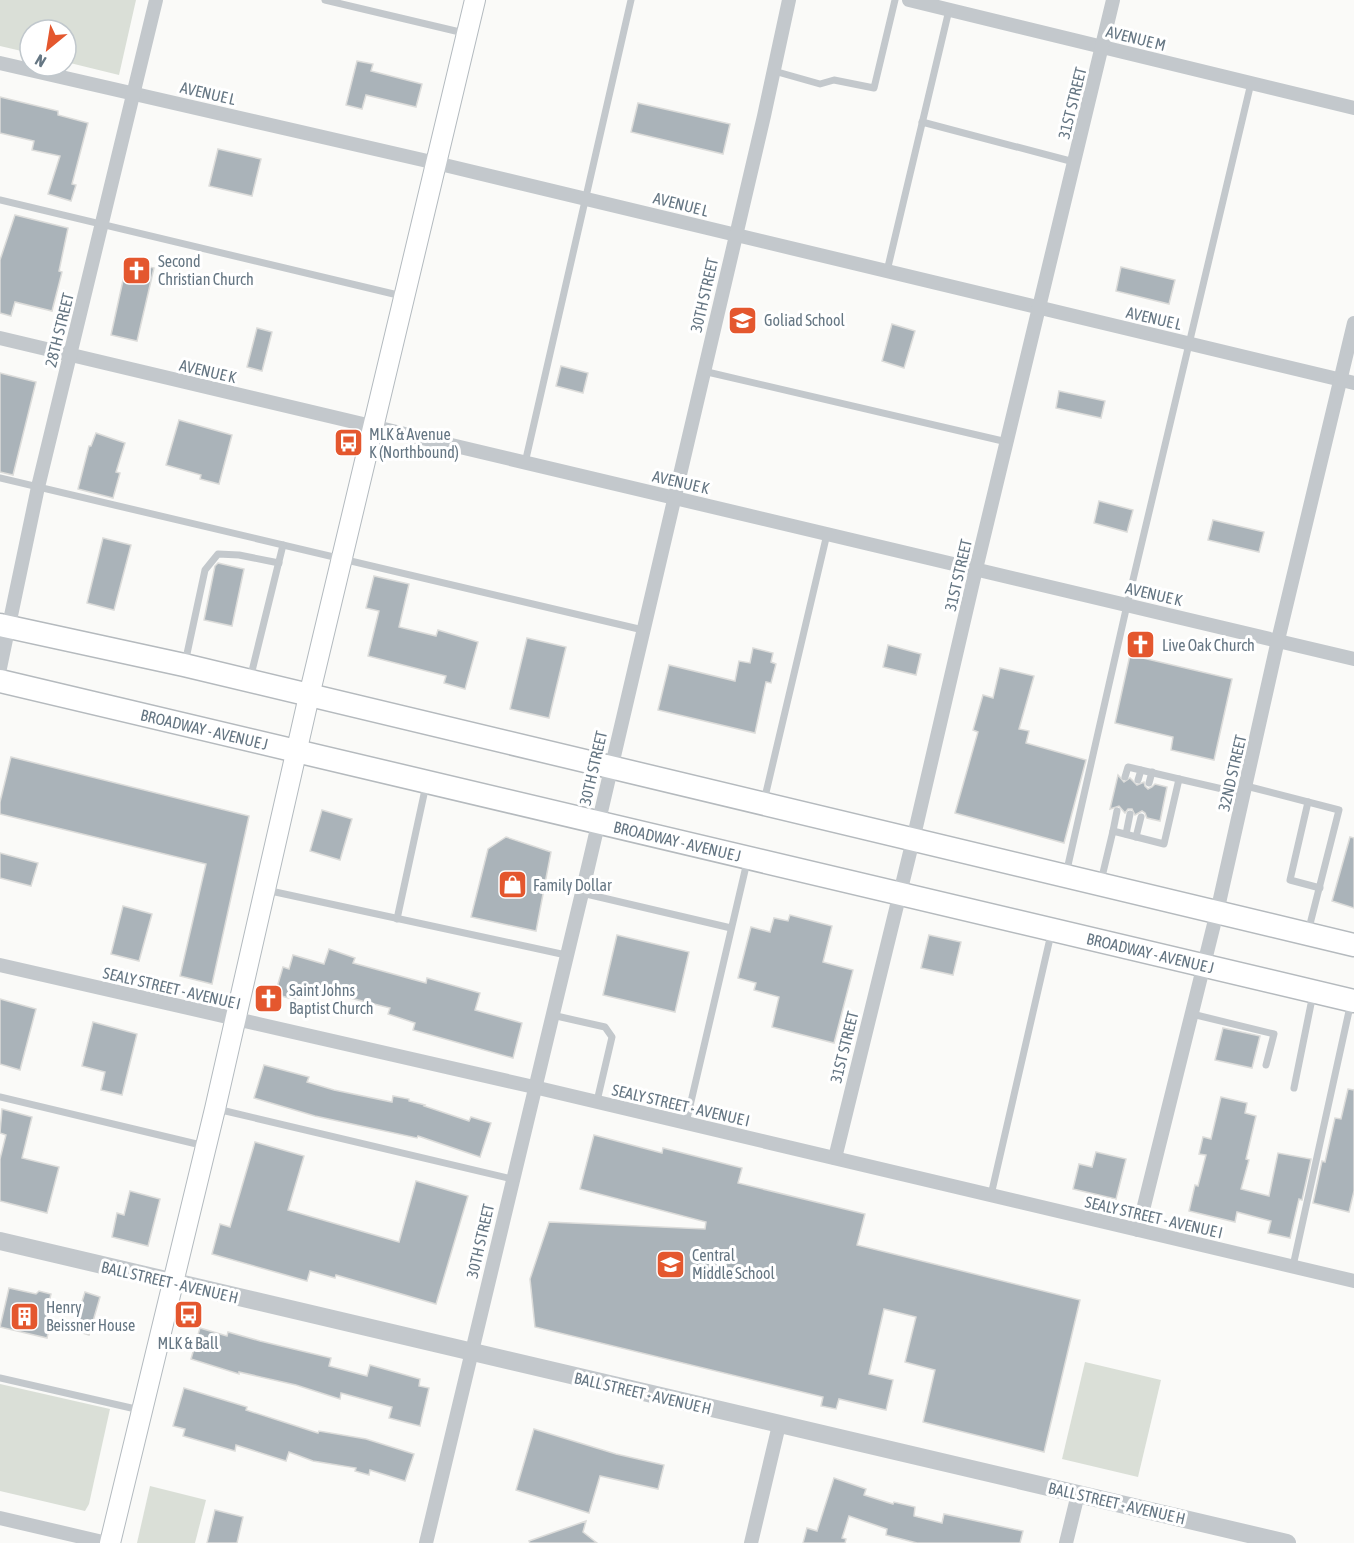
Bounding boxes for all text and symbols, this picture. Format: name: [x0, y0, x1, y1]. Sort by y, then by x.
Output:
north arrow: [18, 18, 78, 78]
street label: AVENUE M: [1104, 22, 1168, 54]
text: N: [32, 51, 49, 71]
street label: 31ST STREET: [1054, 65, 1090, 141]
street label: AVENUE L: [179, 78, 238, 108]
street label: AVENUE L: [652, 188, 711, 220]
place label: Second Christian Church: [158, 252, 254, 288]
church icon: Second Christian Church: [121, 254, 153, 286]
street label: 30TH STREET: [687, 256, 721, 334]
street label: 28TH STREET: [41, 291, 77, 369]
street label: AVENUE L: [1125, 303, 1184, 333]
school or university icon: Goliad School: [727, 304, 759, 336]
place label: Goliad School: [764, 311, 846, 329]
street label: AVENUE K: [178, 356, 238, 386]
place label: MLK & Avenue K (Northbound): [369, 425, 459, 462]
bus stop icon: MLK & Avenue K (Northbound): [332, 427, 364, 459]
street label: AVENUE K: [651, 467, 711, 497]
street label: 31ST STREET: [941, 537, 975, 613]
street label: AVENUE K: [1124, 579, 1184, 609]
church icon: Live Oak Church: [1125, 629, 1157, 661]
place label: Live Oak Church: [1162, 636, 1255, 654]
street label: BROADWAY - AVENUE J: [139, 706, 270, 753]
street label: 30TH STREET: [576, 729, 610, 807]
street label: 32ND STREET: [1214, 733, 1250, 813]
street label: BROADWAY - AVENUE J: [612, 817, 743, 865]
shop icon: Family Dollar: [496, 869, 528, 901]
place label: Family Dollar: [533, 876, 612, 895]
street label: BROADWAY - AVENUE J: [1085, 929, 1216, 977]
street label: SEALY STREET - AVENUE I: [101, 963, 243, 1013]
place label: Saint Johns Baptist Church: [289, 981, 373, 1018]
church icon: Saint Johns Baptist Church: [252, 983, 284, 1015]
street label: 31ST STREET: [826, 1009, 862, 1085]
street label: SEALY STREET - AVENUE I: [610, 1080, 752, 1130]
street label: SEALY STREET - AVENUE I: [1083, 1192, 1225, 1242]
street label: 30TH STREET: [463, 1202, 497, 1280]
place label: Central Middle School: [692, 1246, 776, 1282]
school or university icon: Central Middle School: [655, 1248, 687, 1280]
street label: BALL STREET - AVENUE H: [100, 1257, 240, 1307]
place label: Henry Beissner House: [46, 1298, 135, 1334]
bus stop icon: MLK & Ball: [172, 1299, 204, 1331]
building icon: Henry Beissner House: [9, 1300, 41, 1332]
place label: MLK & Ball: [158, 1334, 219, 1352]
street label: BALL STREET - AVENUE H: [573, 1368, 713, 1418]
street label: BALL STREET - AVENUE H: [1047, 1478, 1187, 1528]

